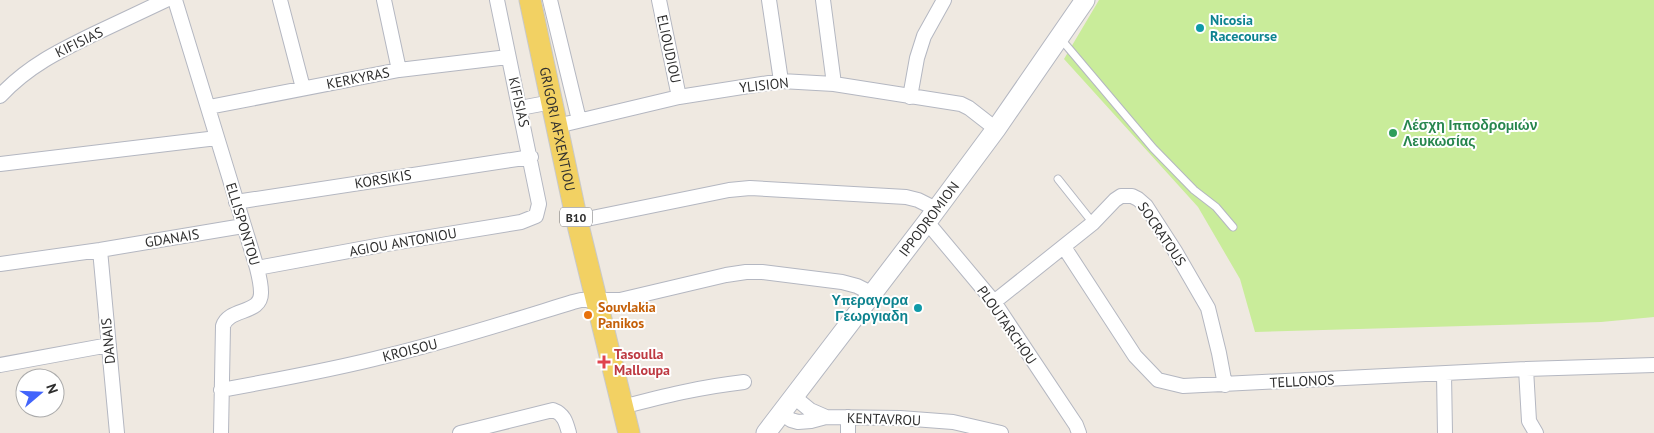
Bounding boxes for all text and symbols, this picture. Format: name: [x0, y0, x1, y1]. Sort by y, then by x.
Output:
place label: Nicosia Racecourse: [1210, 11, 1277, 45]
street label: ELIOUDIOU: [653, 13, 685, 85]
marker: Nicosia Racecourse: [1194, 22, 1206, 34]
street label: KIFISIAS: [52, 23, 106, 61]
street label: KERKYRAS: [325, 63, 391, 93]
street label: GRIGORI AFXENTIOU: [535, 65, 579, 193]
street label: YLISION: [738, 73, 790, 97]
street label: KIFISIAS: [504, 75, 534, 129]
place label: Λέσχη Ιπποδρομιών Λευκωσίας: [1403, 116, 1538, 150]
marker: Λέσχη Ιπποδρομιών Λευκωσίας: [1387, 127, 1399, 139]
street label: KORSIKIS: [353, 166, 413, 192]
street label: IPPODROMION: [895, 178, 963, 260]
street label: ELLISPONTOU: [222, 180, 264, 268]
street label: SOCRATOUS: [1134, 199, 1190, 269]
road number: B10: [560, 208, 592, 226]
street label: AGIOU ANTONIOU: [348, 224, 458, 260]
street label: GDANAIS: [144, 225, 200, 251]
street label: PLOUTARCHOU: [973, 282, 1041, 368]
place label: Υπεραγορα Γεωργιαδη: [831, 291, 908, 325]
place label: Souvlakia Panikos: [598, 298, 656, 332]
marker: Υπεραγορα Γεωργιαδη: [912, 302, 924, 314]
marker: Souvlakia Panikos: [582, 309, 594, 321]
street label: DANAIS: [97, 317, 119, 365]
street label: KROISOU: [381, 334, 439, 366]
place label: Tasoulla Malloupa: [614, 345, 670, 379]
marker: Tasoulla Malloupa: [598, 356, 610, 368]
north arrow: [15, 368, 65, 418]
street label: TELLONOS: [1269, 370, 1335, 392]
text: N: [42, 381, 62, 396]
street label: KENTAVROU: [847, 409, 921, 429]

